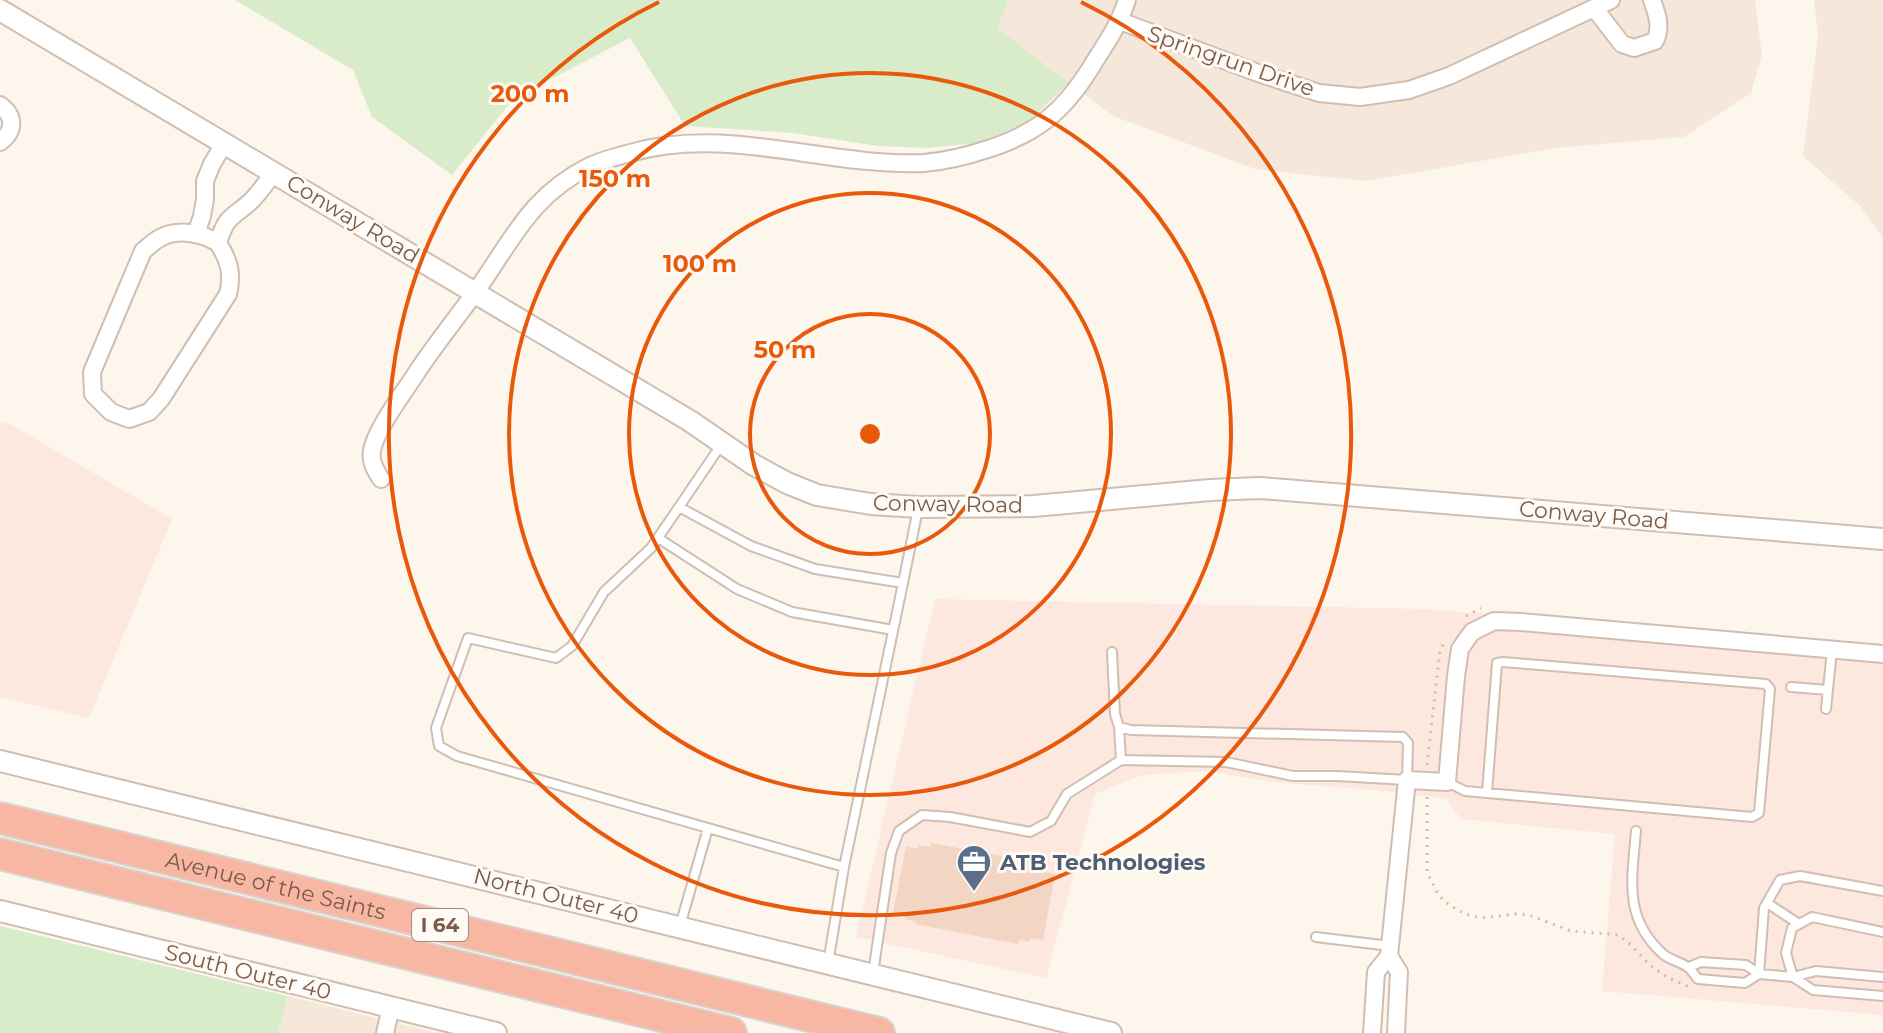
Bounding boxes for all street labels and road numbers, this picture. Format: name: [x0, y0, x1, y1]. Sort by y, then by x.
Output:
street label: Springrun Drive: [1144, 20, 1318, 102]
street label: Conway Road: [282, 169, 424, 269]
street label: Conway Road: [873, 489, 1023, 519]
street label: Conway Road: [1518, 495, 1670, 535]
street label: Avenue of the Saints: [163, 846, 389, 925]
street label: North Outer 40: [471, 862, 641, 930]
road number: I 64: [412, 909, 468, 941]
street label: South Outer 40: [162, 938, 334, 1006]

